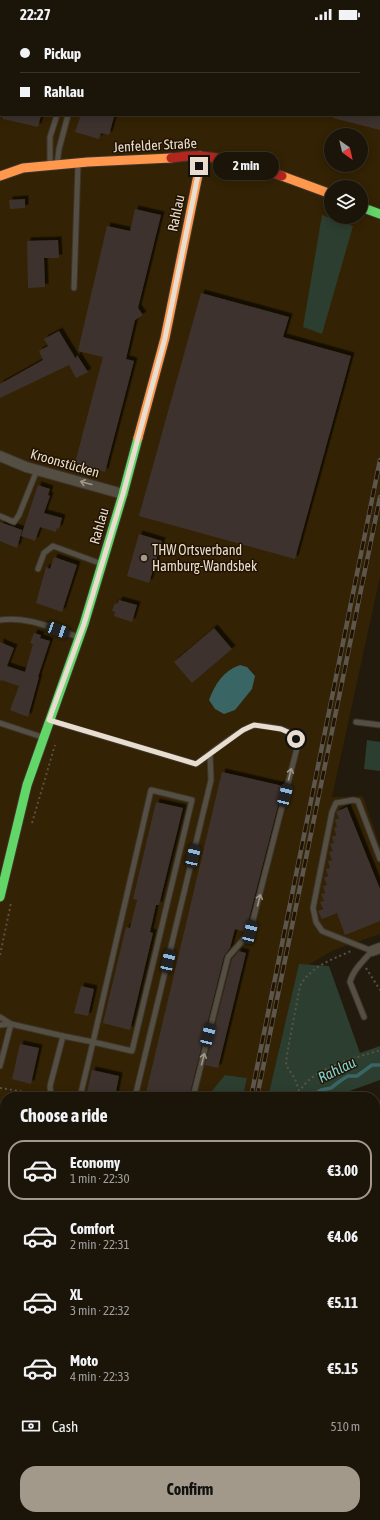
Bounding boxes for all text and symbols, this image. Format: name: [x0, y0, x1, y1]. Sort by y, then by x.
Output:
text: 22:27: [20, 6, 51, 23]
text: Pickup: [44, 45, 81, 62]
text: Rahlau: [44, 83, 84, 100]
north arrow: [324, 128, 368, 172]
map controls: [324, 128, 368, 224]
street label: Jenfelder Straße: [113, 135, 197, 155]
callout: 2 min: [213, 152, 279, 180]
route end: [190, 157, 208, 175]
text: 2 min: [233, 158, 259, 173]
button: layers: [324, 180, 368, 224]
street label: Rahlau: [164, 193, 188, 233]
street label: Kroonstücken: [29, 446, 101, 480]
one-way arrow: [79, 479, 92, 487]
street label: Rahlau: [86, 506, 112, 546]
place label: THW Ortsverband Hamburg-Wandsbek: [152, 542, 257, 574]
marker: THW Ortsverband Hamburg-Wandsbek: [139, 553, 149, 563]
car: [45, 620, 71, 640]
route start: [287, 730, 305, 748]
one-way arrow: [287, 768, 294, 781]
car: [276, 782, 294, 808]
car: [184, 843, 202, 869]
one-way arrow: [255, 894, 263, 907]
car: [241, 919, 259, 945]
car: [159, 948, 177, 974]
car: [199, 1022, 217, 1048]
one-way arrow: [199, 1053, 207, 1066]
water label: Rahlau: [315, 1053, 358, 1086]
text: Choose a ride: [20, 1105, 108, 1126]
icon: car: [22, 1152, 58, 1188]
text: Economy: [70, 1154, 120, 1171]
text: €3.00: [327, 1162, 358, 1179]
text: 1 min · 22:30: [70, 1171, 130, 1186]
icon: car: [22, 1218, 58, 1254]
text: Comfort: [70, 1220, 114, 1237]
text: €4.06: [327, 1228, 358, 1245]
text: 2 min · 22:31: [70, 1237, 130, 1252]
icon: car: [22, 1284, 58, 1320]
text: XL: [70, 1286, 83, 1303]
text: €5.11: [327, 1294, 358, 1311]
text: 3 min · 22:32: [70, 1303, 130, 1318]
icon: car: [22, 1350, 58, 1386]
text: Moto: [70, 1352, 98, 1369]
text: €5.15: [327, 1360, 358, 1377]
text: 4 min · 22:33: [70, 1369, 130, 1384]
icon: cash: [20, 1415, 42, 1437]
text: Cash: [52, 1418, 78, 1435]
text: 510 m: [331, 1419, 360, 1434]
button: Confirm: [20, 1466, 360, 1512]

